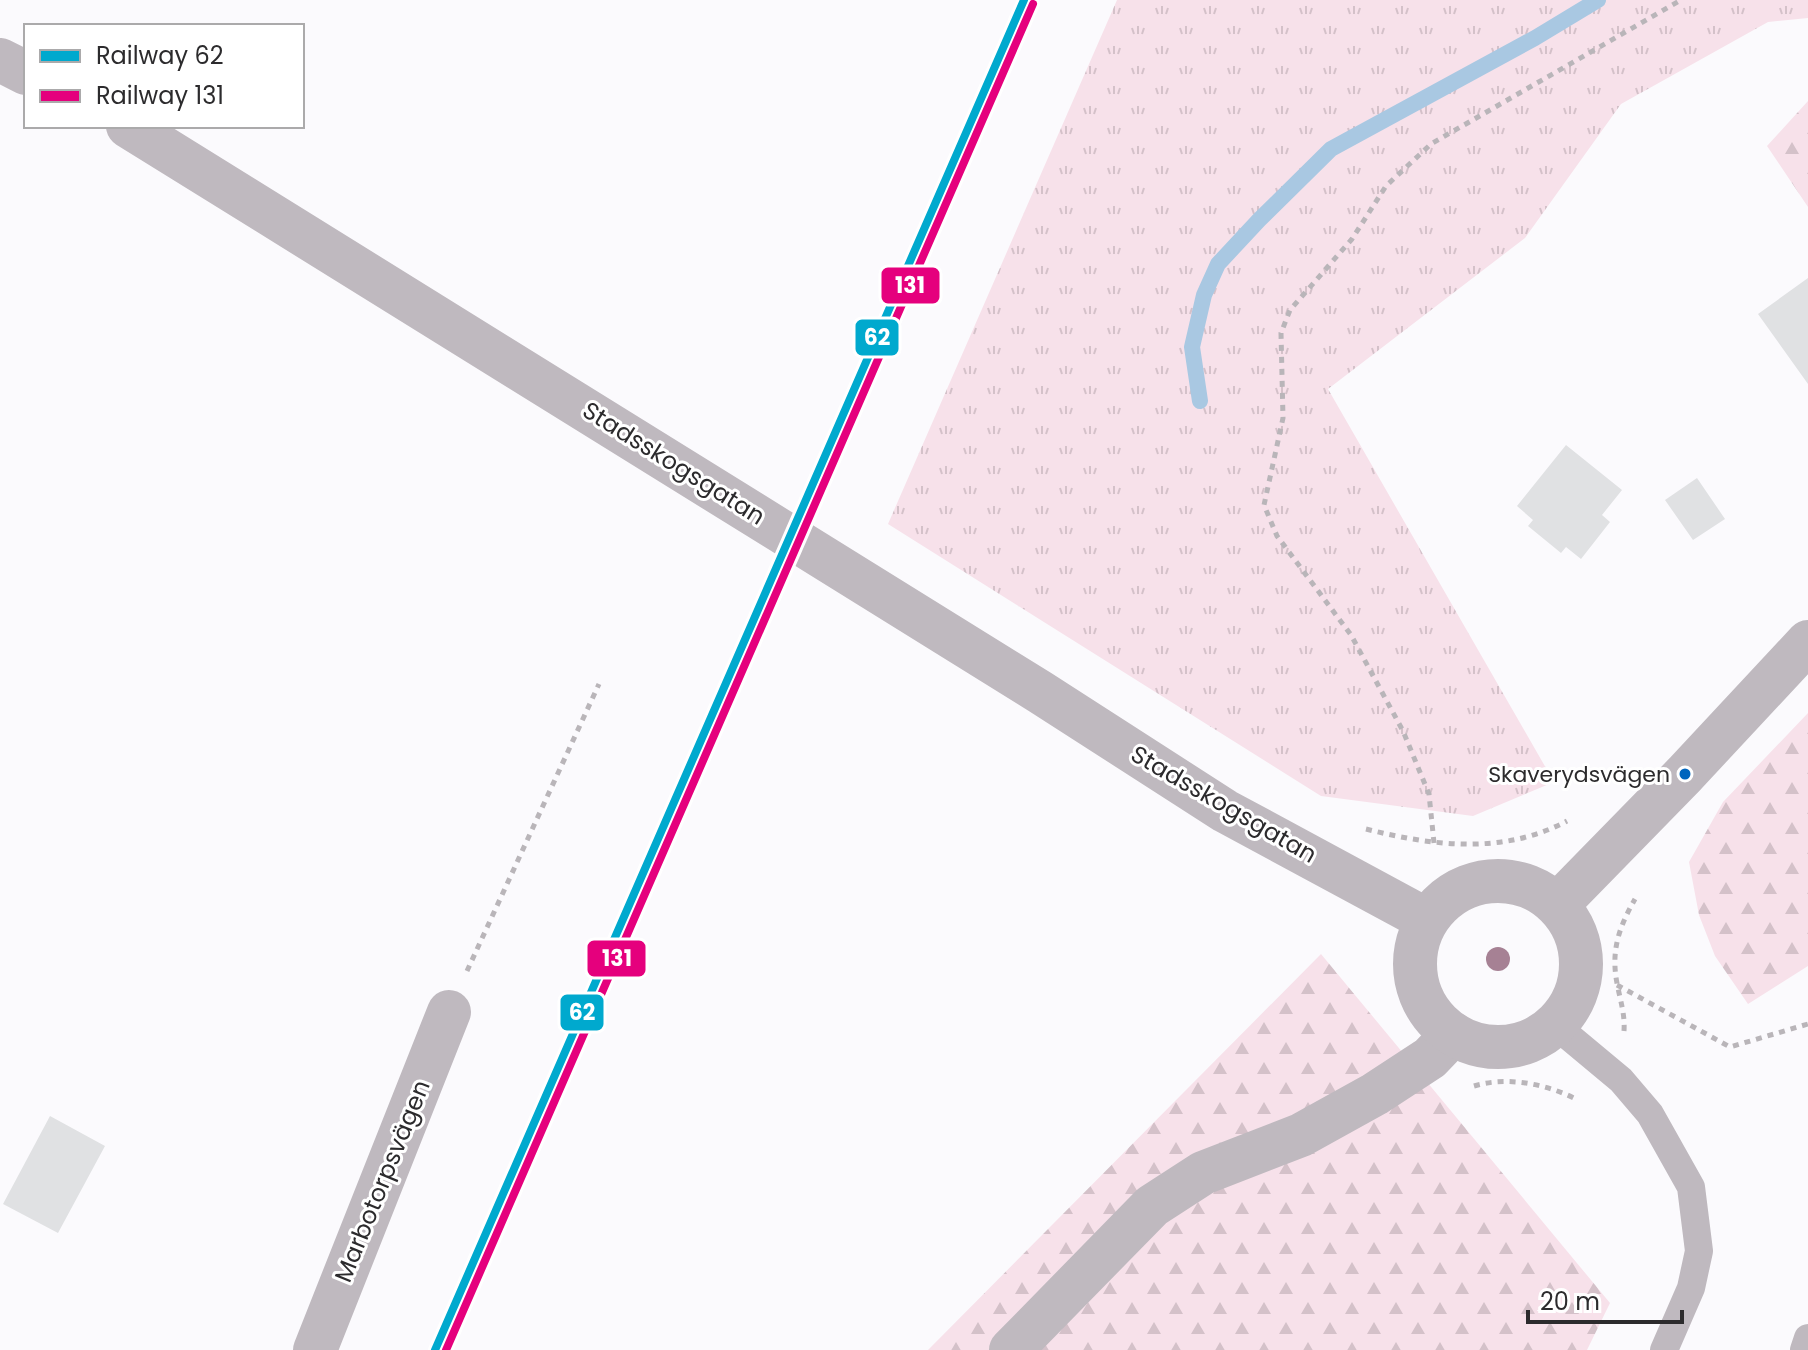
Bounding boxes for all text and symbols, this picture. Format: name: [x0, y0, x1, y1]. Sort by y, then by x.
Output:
legend: [24, 24, 304, 128]
text: Railway 62: [96, 39, 224, 72]
text: Railway 131: [96, 79, 224, 112]
line badge: 131: [880, 266, 941, 305]
text: 131: [895, 270, 925, 301]
line badge: 62: [854, 318, 900, 357]
text: 62: [864, 322, 890, 353]
street label: Stadsskogsgatan: [576, 393, 772, 533]
street label: Stadsskogsgatan: [1125, 737, 1323, 871]
place label: Skaverydsvägen: [1488, 759, 1670, 790]
marker: Skaverydsvägen: [1677, 766, 1693, 782]
line badge: 131: [586, 939, 647, 978]
text: 131: [602, 943, 632, 974]
line badge: 62: [559, 993, 605, 1032]
text: 62: [569, 997, 595, 1028]
street label: Marbotorpsvägen: [326, 1075, 438, 1287]
scale bar: [1528, 1274, 1682, 1324]
text: 20 m: [1540, 1285, 1600, 1318]

